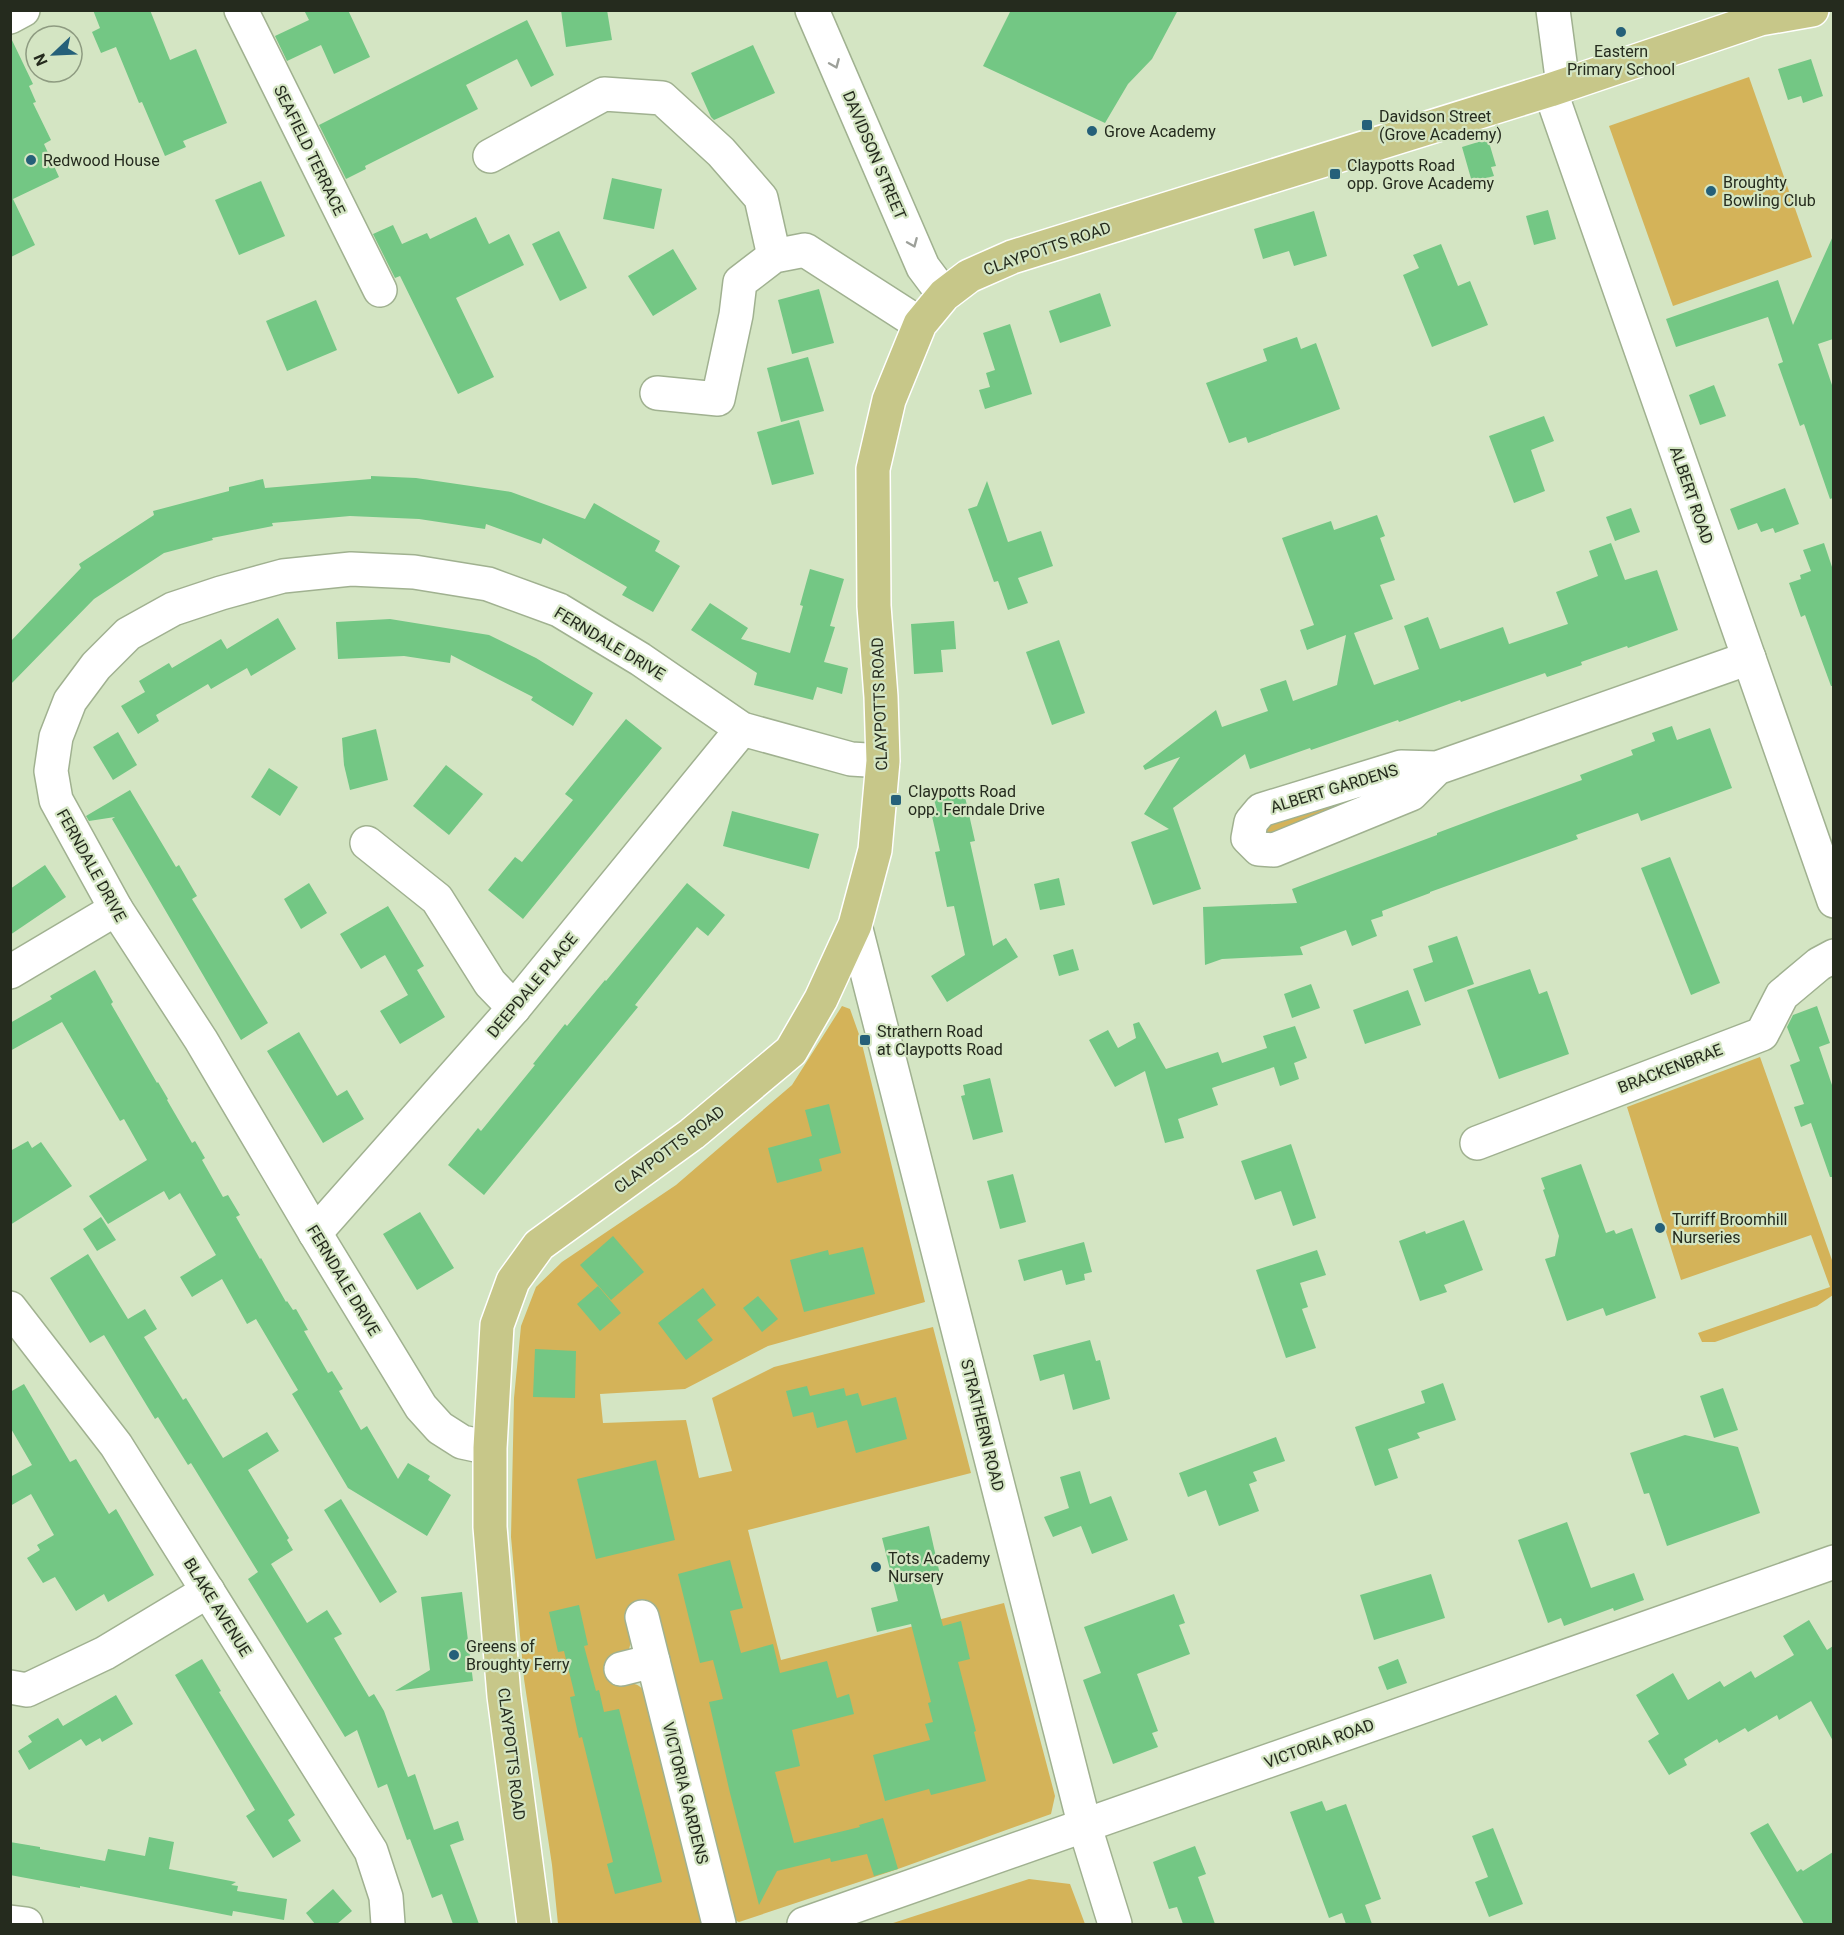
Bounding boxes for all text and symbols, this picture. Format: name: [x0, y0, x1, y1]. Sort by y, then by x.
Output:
north arrow: [24, 24, 84, 84]
marker: Eastern Primary School: [1614, 25, 1628, 39]
place label: Eastern Primary School: [1567, 42, 1675, 79]
text: N: [30, 51, 52, 69]
one-way arrow: [828, 58, 840, 69]
street label: SEAFIELD TERRACE: [270, 82, 349, 218]
street label: DAVIDSON STREET: [839, 88, 910, 223]
place label: Davidson Street (Grove Academy): [1379, 107, 1502, 144]
marker: Davidson Street (Grove Academy): [1360, 118, 1374, 132]
place label: Grove Academy: [1104, 122, 1216, 141]
marker: Grove Academy: [1085, 124, 1099, 138]
place label: Redwood House: [43, 151, 160, 170]
marker: Redwood House: [24, 153, 38, 167]
place label: Claypotts Road opp. Grove Academy: [1347, 156, 1495, 193]
marker: Claypotts Road opp. Grove Academy: [1328, 167, 1342, 181]
place label: Broughty Bowling Club: [1723, 173, 1816, 210]
marker: Broughty Bowling Club: [1704, 184, 1718, 198]
street label: CLAYPOTTS ROAD: [981, 218, 1113, 279]
one-way arrow: [906, 237, 918, 248]
street label: ALBERT ROAD: [1666, 444, 1717, 547]
street label: FERNDALE DRIVE: [551, 603, 668, 684]
street label: CLAYPOTTS ROAD: [868, 637, 891, 771]
street label: ALBERT GARDENS: [1268, 760, 1400, 817]
place label: Claypotts Road opp. Ferndale Drive: [908, 782, 1045, 819]
marker: Claypotts Road opp. Ferndale Drive: [889, 793, 903, 807]
street label: FERNDALE DRIVE: [53, 806, 130, 925]
street label: DEEPDALE PLACE: [483, 929, 581, 1041]
place label: Strathern Road at Claypotts Road: [877, 1022, 1003, 1059]
marker: Strathern Road at Claypotts Road: [858, 1033, 872, 1047]
street label: BRACKENBRAE: [1615, 1040, 1725, 1097]
street label: CLAYPOTTS ROAD: [610, 1102, 728, 1197]
place label: Turriff Broomhill Nurseries: [1672, 1210, 1787, 1247]
marker: Turriff Broomhill Nurseries: [1653, 1221, 1667, 1235]
street label: FERNDALE DRIVE: [303, 1222, 384, 1339]
street label: STRATHERN ROAD: [957, 1357, 1008, 1493]
place label: Tots Academy Nursery: [888, 1549, 990, 1586]
street label: BLAKE AVENUE: [180, 1555, 255, 1660]
marker: Tots Academy Nursery: [869, 1560, 883, 1574]
place label: Greens of Broughty Ferry: [466, 1637, 570, 1674]
marker: Greens of Broughty Ferry: [447, 1648, 461, 1662]
street label: CLAYPOTTS ROAD: [494, 1687, 529, 1822]
street label: VICTORIA ROAD: [1262, 1715, 1377, 1772]
street label: VICTORIA GARDENS: [659, 1720, 712, 1866]

